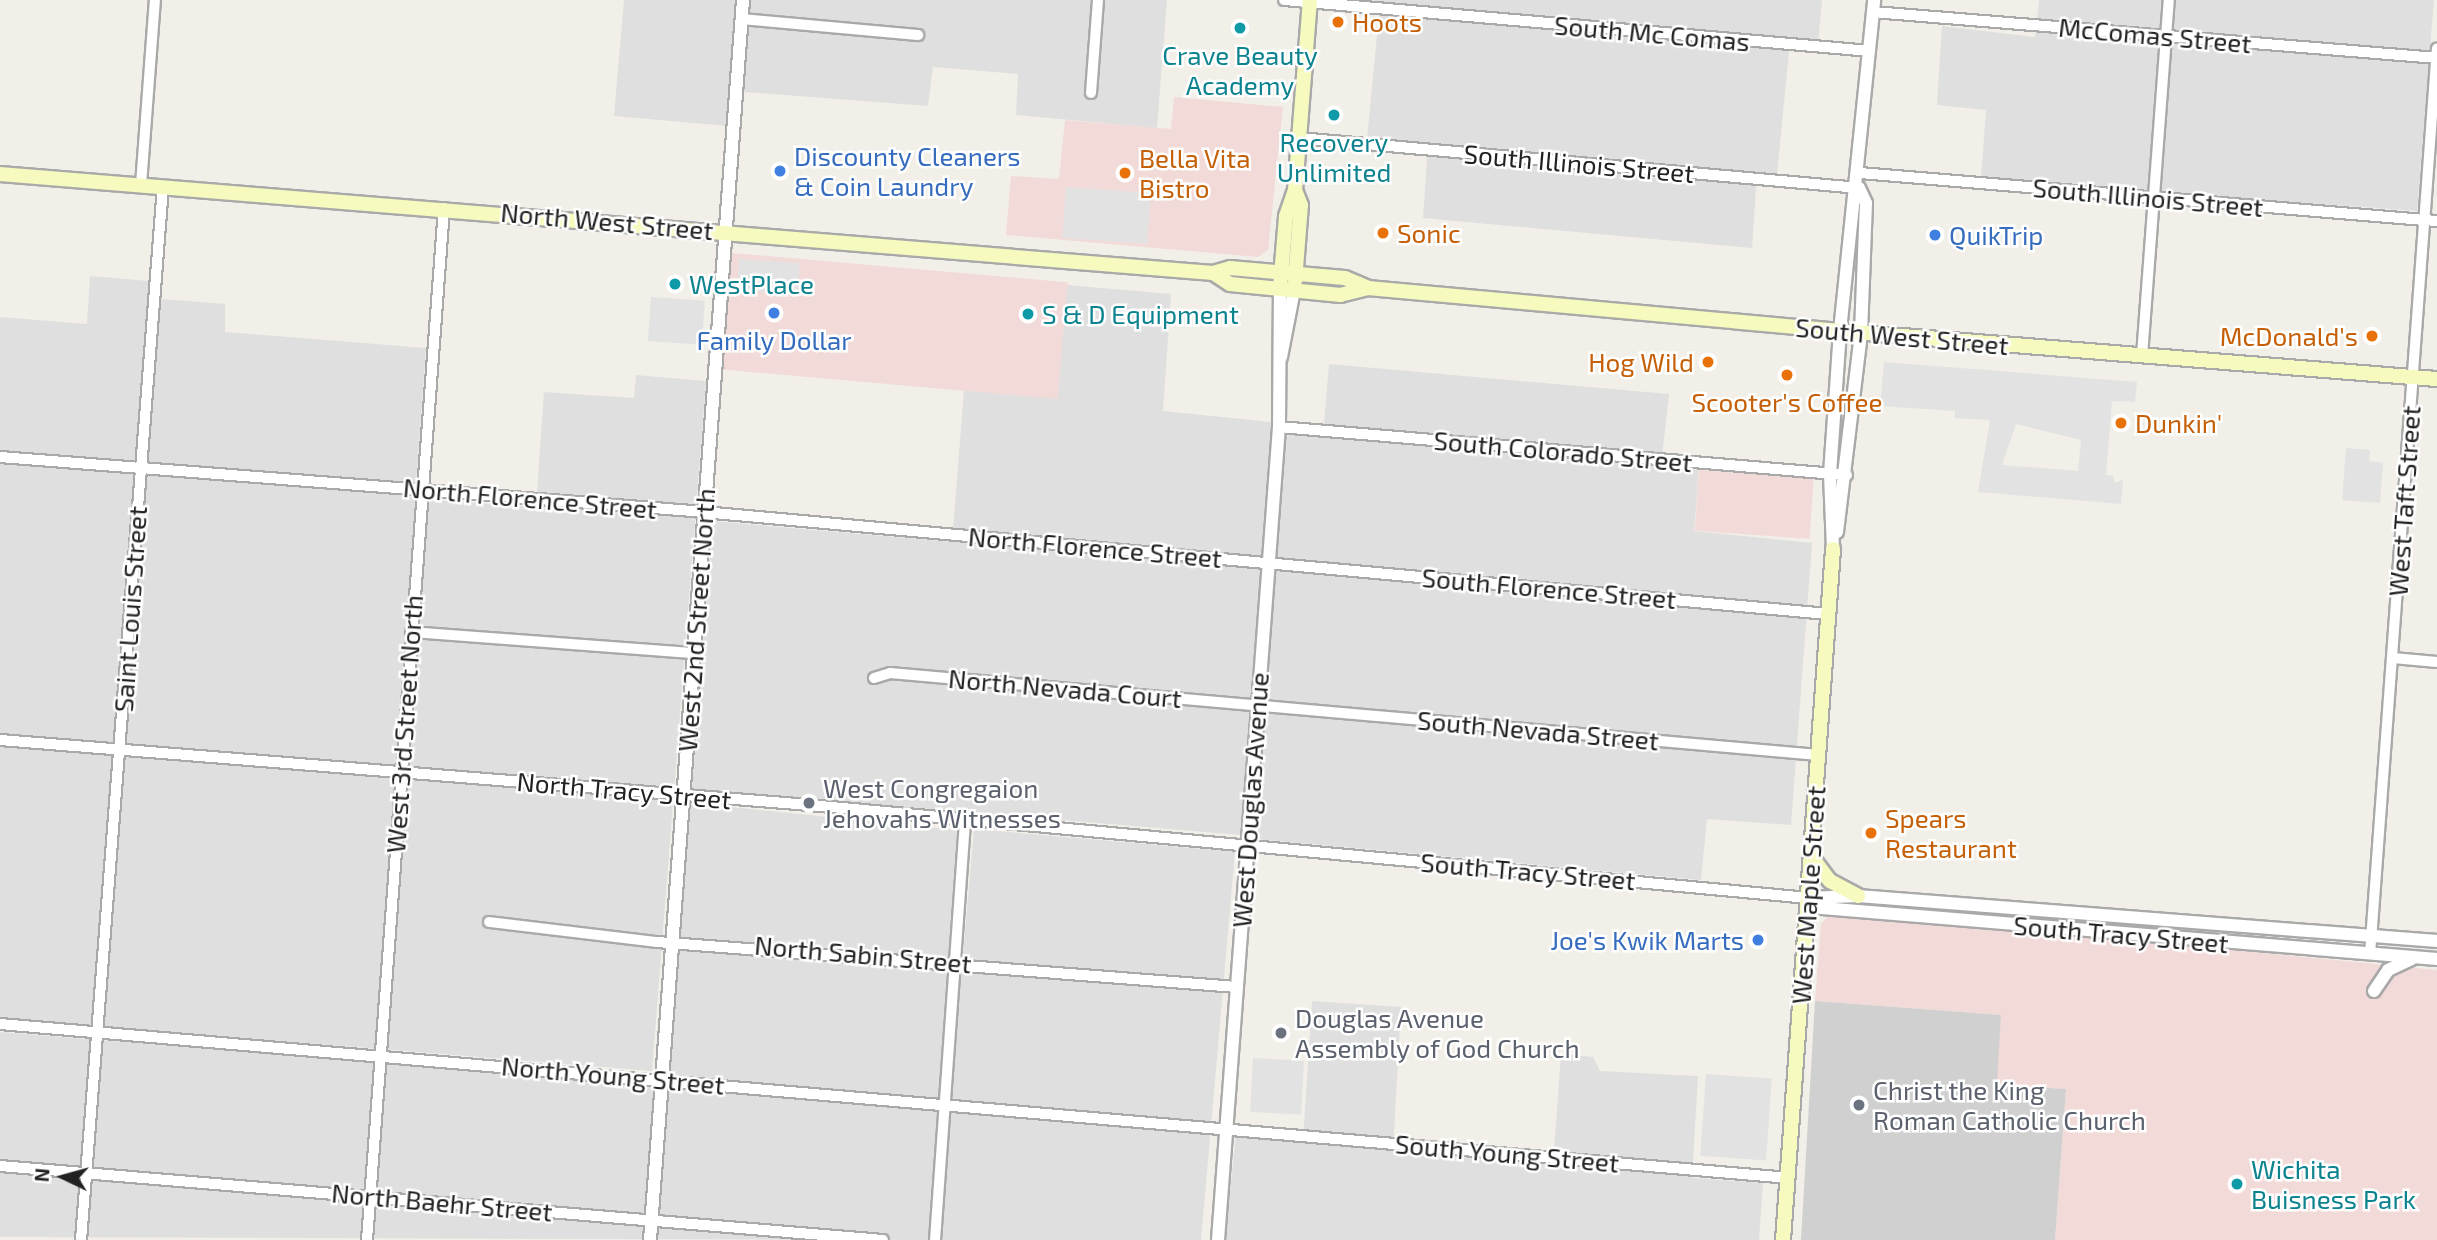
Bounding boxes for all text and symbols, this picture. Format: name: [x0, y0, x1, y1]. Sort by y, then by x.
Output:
place label: Hoots: [1352, 6, 1422, 38]
street label: South Mc Comas: [1553, 9, 1751, 57]
street label: McComas Street: [2057, 11, 2253, 59]
marker: Hoots: [1330, 14, 1346, 30]
marker: Crave Beauty Academy: [1232, 20, 1248, 36]
place label: Crave Beauty Academy: [1162, 39, 1318, 100]
marker: Recovery Unlimited: [1326, 107, 1342, 123]
place label: Recovery Unlimited: [1277, 126, 1391, 188]
street label: South Illinois Street: [1462, 137, 1696, 189]
place label: Discounty Cleaners & Coin Laundry: [794, 140, 1021, 202]
place label: Bella Vita Bistro: [1139, 142, 1251, 204]
marker: Discounty Cleaners & Coin Laundry: [772, 163, 788, 179]
marker: Bella Vita Bistro: [1117, 165, 1133, 181]
street label: South Illinois Street: [2031, 171, 2265, 223]
street label: North West Street: [499, 196, 715, 246]
place label: Sonic: [1397, 217, 1461, 249]
place label: QuikTrip: [1949, 219, 2043, 251]
marker: Sonic: [1375, 225, 1391, 241]
marker: QuikTrip: [1927, 227, 1943, 243]
place label: WestPlace: [689, 268, 814, 300]
marker: WestPlace: [667, 276, 683, 292]
place label: S & D Equipment: [1042, 298, 1239, 330]
marker: Family Dollar: [766, 305, 782, 321]
marker: S & D Equipment: [1020, 306, 1036, 322]
street label: South West Street: [1794, 311, 2010, 361]
place label: McDonald's: [2220, 320, 2358, 352]
place label: Family Dollar: [696, 324, 852, 356]
marker: McDonald's: [2364, 328, 2380, 344]
place label: Hog Wild: [1588, 346, 1694, 378]
marker: Hog Wild: [1700, 354, 1716, 370]
marker: Scooter's Coffee: [1779, 367, 1795, 383]
place label: Scooter's Coffee: [1691, 386, 1883, 418]
street label: West Taft Street: [2382, 404, 2426, 598]
place label: Dunkin': [2135, 407, 2222, 439]
marker: Dunkin': [2113, 415, 2129, 431]
street label: South Colorado Street: [1432, 424, 1694, 478]
street label: North Florence Street: [402, 471, 658, 525]
street label: West 2nd Street North: [671, 487, 721, 753]
street label: Saint Louis Street: [107, 505, 153, 713]
street label: North Florence Street: [967, 520, 1223, 574]
street label: South Florence Street: [1421, 561, 1677, 615]
street label: West 3rd Street North: [379, 594, 429, 854]
street label: North Nevada Court: [947, 662, 1183, 714]
street label: West Douglas Avenue: [1225, 671, 1275, 929]
street label: South Nevada Street: [1416, 704, 1660, 756]
street label: North Tracy Street: [515, 765, 733, 815]
place label: West Congregaion Jehovahs Witnesses: [823, 772, 1061, 834]
street label: West Maple Street: [1785, 785, 1831, 1005]
marker: West Congregaion Jehovahs Witnesses: [801, 795, 817, 811]
place label: Spears Restaurant: [1885, 802, 2017, 864]
marker: Spears Restaurant: [1863, 825, 1879, 841]
street label: South Tracy Street: [1419, 846, 1637, 896]
street label: South Tracy Street: [2012, 909, 2230, 959]
place label: Joe's Kwik Marts: [1550, 924, 1744, 956]
street label: North Sabin Street: [753, 929, 973, 979]
marker: Joe's Kwik Marts: [1750, 932, 1766, 948]
place label: Douglas Avenue Assembly of God Church: [1295, 1002, 1581, 1064]
marker: Douglas Avenue Assembly of God Church: [1273, 1025, 1289, 1041]
street label: North Young Street: [500, 1050, 726, 1100]
place label: Christ the King Roman Catholic Church: [1873, 1074, 2146, 1136]
marker: Christ the King Roman Catholic Church: [1851, 1097, 1867, 1113]
street label: South Young Street: [1393, 1128, 1621, 1178]
north arrow: [28, 1142, 98, 1212]
place label: Wichita Buisness Park: [2251, 1153, 2416, 1214]
text: N: [30, 1167, 54, 1183]
marker: Wichita Buisness Park: [2229, 1176, 2245, 1192]
street label: North Baehr Street: [330, 1177, 554, 1227]

